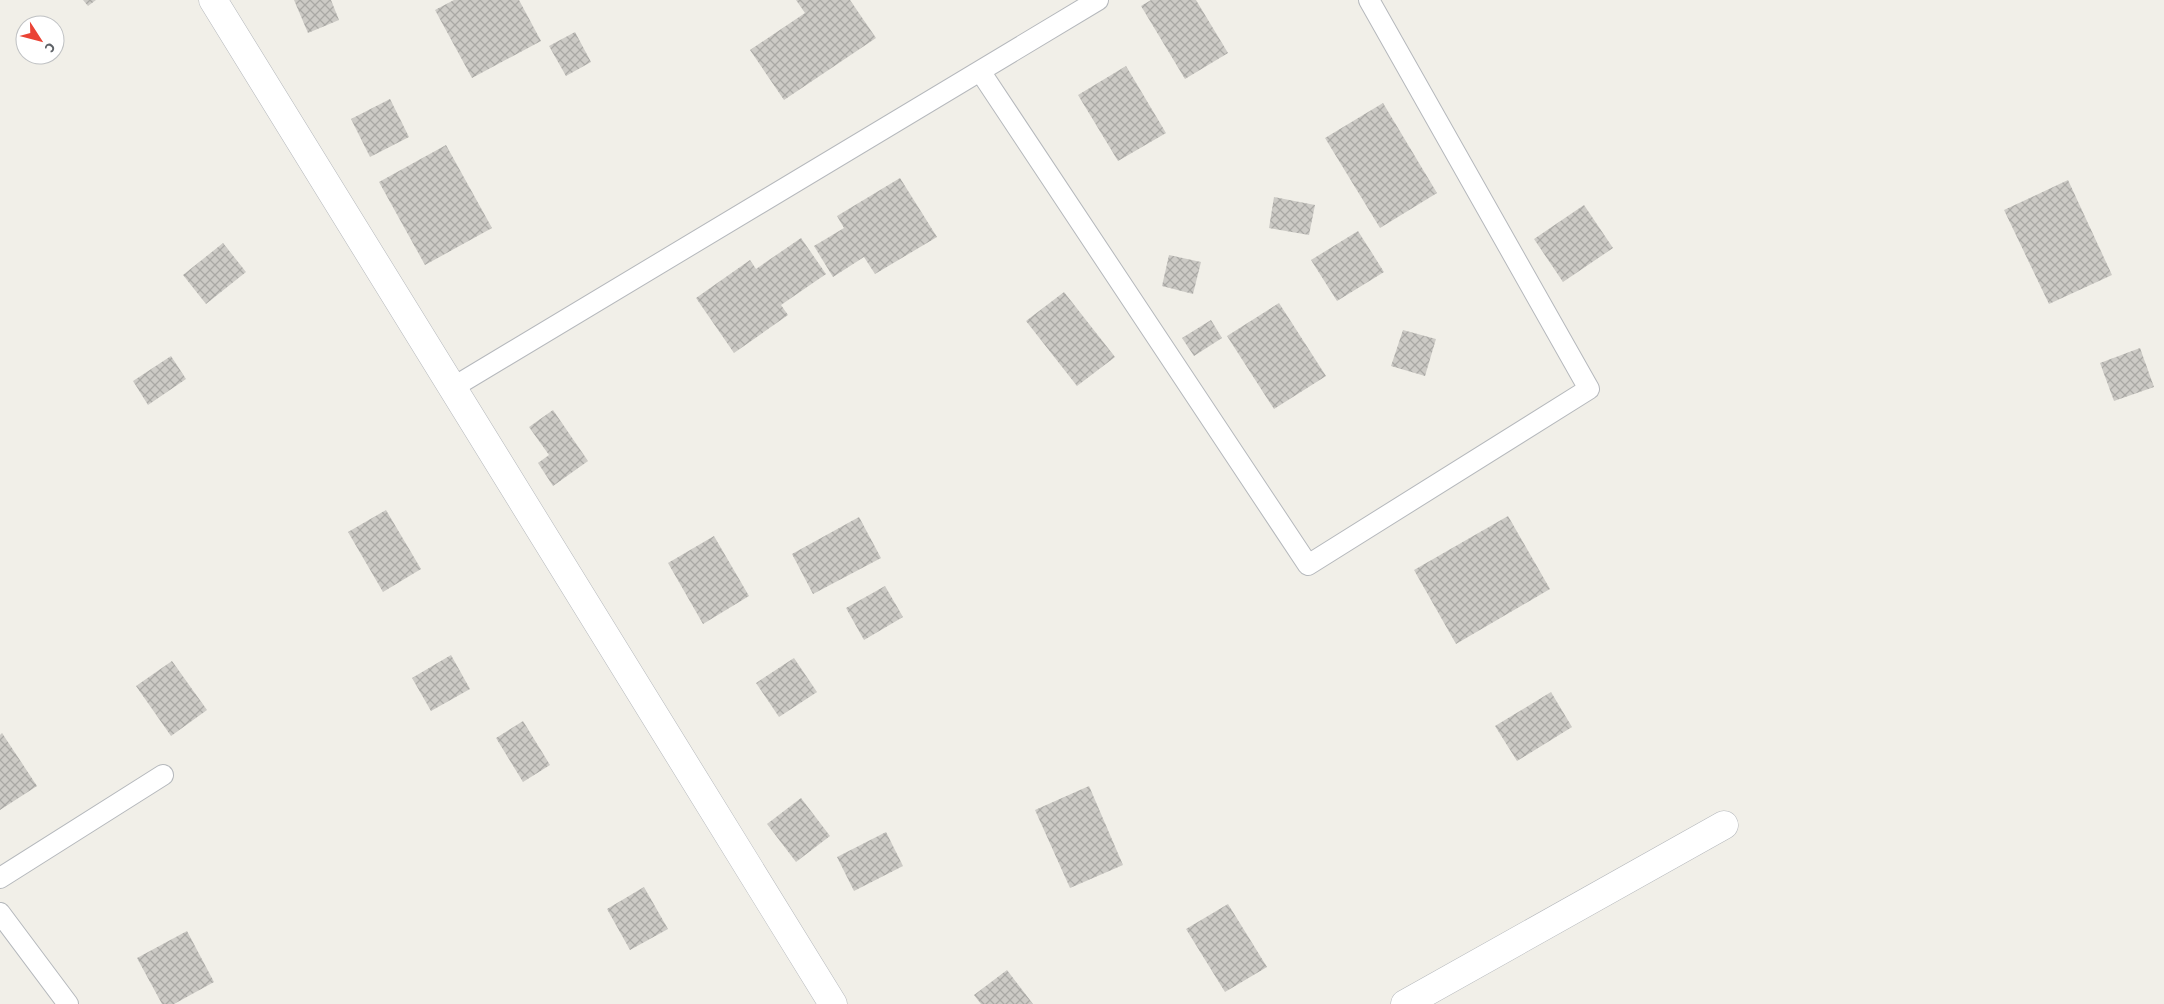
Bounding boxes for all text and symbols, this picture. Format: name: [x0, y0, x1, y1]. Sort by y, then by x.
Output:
north arrow: [15, 15, 65, 65]
text: С: [39, 38, 60, 56]

